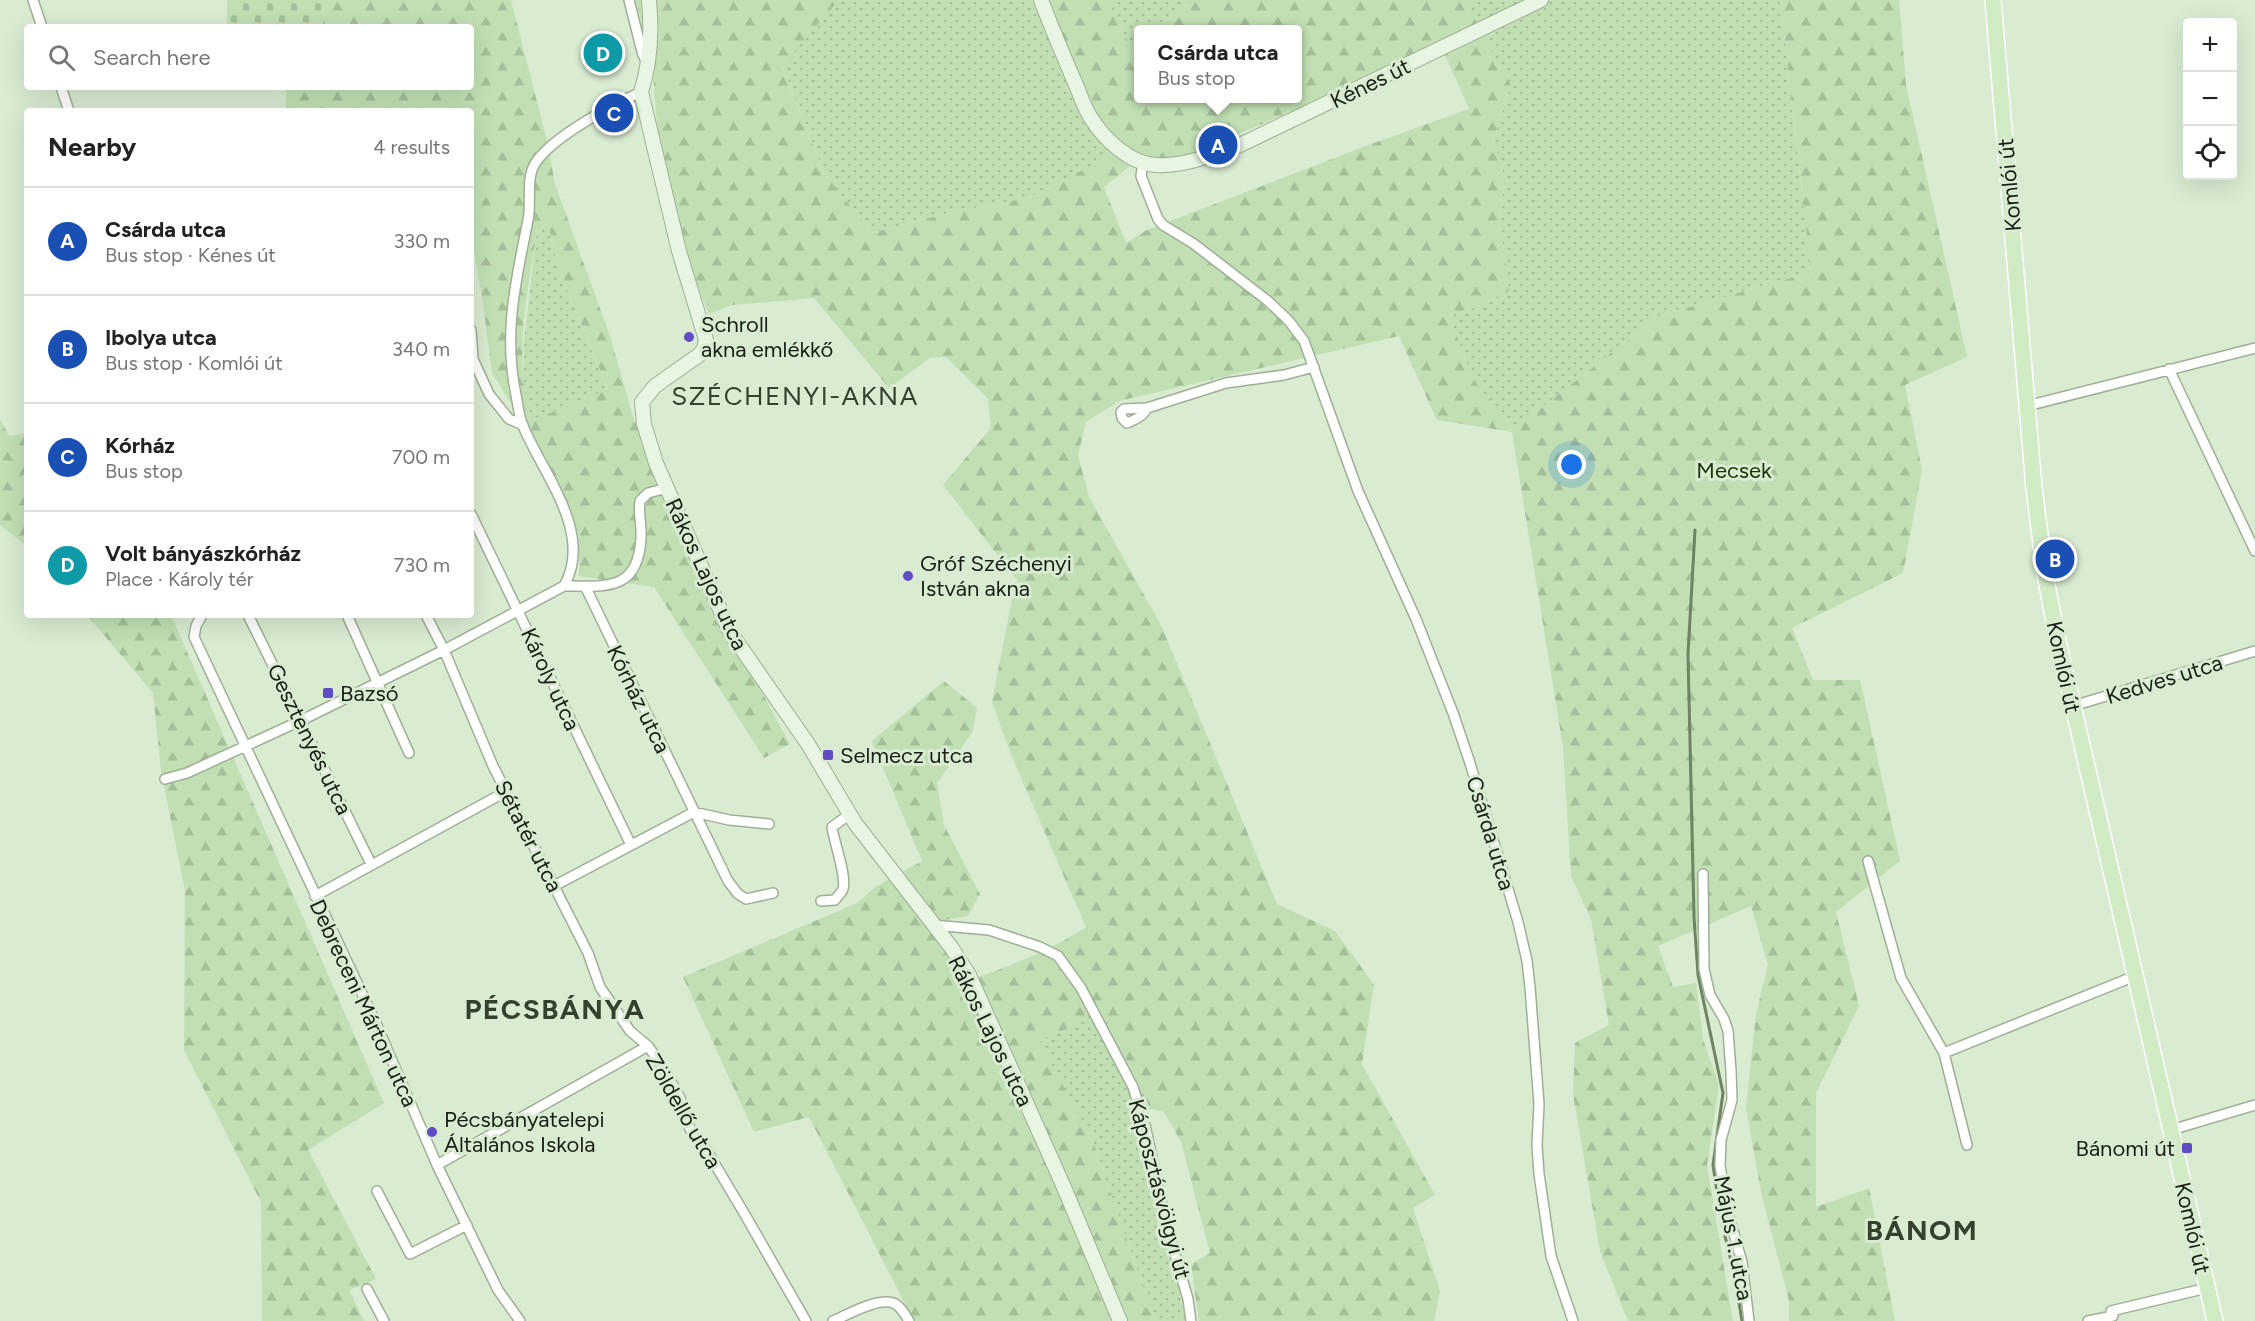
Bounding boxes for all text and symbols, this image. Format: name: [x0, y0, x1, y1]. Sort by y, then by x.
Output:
map controls: [2183, 18, 2237, 180]
button: +: [2183, 18, 2237, 72]
search box: [24, 24, 474, 90]
popup: [1134, 25, 1302, 103]
pin: D: [584, 31, 622, 76]
text: Csárda utca: [1157, 39, 1279, 66]
icon: search: [45, 41, 78, 74]
text: Search here: [93, 44, 211, 71]
street label: Kénes út: [1326, 52, 1415, 114]
text: Bus stop: [1157, 66, 1235, 90]
button: −: [2183, 72, 2237, 126]
pin: C: [594, 90, 634, 136]
pin: A: [1198, 122, 1238, 168]
button: locate: [2183, 126, 2237, 180]
text: Nearby: [48, 131, 136, 163]
text: 4 results: [373, 135, 450, 159]
street label: Komlói út: [1992, 137, 2027, 233]
text: Csárda utca: [105, 216, 226, 243]
text: A: [60, 229, 75, 253]
text: 330 m: [393, 229, 450, 253]
text: Bus stop · Kénes út: [105, 243, 276, 267]
place label: Schroll akna emlékkő: [701, 311, 833, 363]
text: Ibolya utca: [105, 324, 217, 351]
marker: Schroll akna emlékkő: [682, 330, 696, 344]
text: B: [61, 337, 74, 361]
text: 340 m: [392, 337, 450, 361]
text: Bus stop · Komlói út: [105, 351, 283, 375]
district label: SZÉCHENYI-AKNA: [671, 380, 919, 412]
text: Kórház: [105, 432, 175, 459]
text: C: [60, 445, 75, 469]
text: 700 m: [392, 445, 450, 469]
your location: [1557, 450, 1586, 479]
park label: Mecsek: [1696, 457, 1772, 484]
text: Bus stop: [105, 459, 183, 483]
street label: Rákos Lajos utca: [660, 494, 754, 654]
pin: B: [2036, 536, 2074, 582]
text: Volt bányászkórház: [105, 540, 301, 567]
place label: Gróf Széchenyi István akna: [920, 550, 1072, 602]
text: D: [61, 553, 75, 577]
text: 730 m: [394, 553, 450, 577]
text: Place · Károly tér: [105, 567, 254, 591]
marker: Gróf Széchenyi István akna: [901, 569, 915, 583]
street label: Komlói út: [2041, 619, 2086, 716]
street label: Károly utca: [515, 624, 586, 735]
street label: Kórház utca: [601, 641, 676, 758]
street label: Kedves utca: [2102, 649, 2226, 710]
street label: Gesztenyés utca: [261, 659, 358, 819]
place label: Bazsó: [340, 680, 398, 707]
marker: Bazsó: [321, 686, 335, 700]
place label: Selmecz utca: [840, 742, 973, 769]
marker: Selmecz utca: [821, 748, 835, 762]
street label: Csárda utca: [1460, 773, 1521, 894]
street label: Sétatér utca: [489, 776, 568, 897]
street label: Debreceni Márton utca: [304, 895, 424, 1111]
street label: Rákos Lajos utca: [942, 951, 1039, 1111]
district label: PÉCSBÁNYA: [464, 992, 646, 1026]
street label: Zöldellő utca: [640, 1049, 727, 1173]
street label: Káposztásvölgyi út: [1122, 1096, 1197, 1282]
place label: Pécsbányatelepi Általános Iskola: [444, 1106, 605, 1158]
marker: Pécsbányatelepi Általános Iskola: [425, 1125, 439, 1139]
place label: Bánomi út: [2075, 1135, 2175, 1162]
marker: Bánomi út: [2180, 1141, 2194, 1155]
street label: Május 1. utca: [1708, 1173, 1759, 1303]
street label: Komlói út: [2169, 1180, 2216, 1277]
district label: BÁNOM: [1866, 1213, 1978, 1247]

